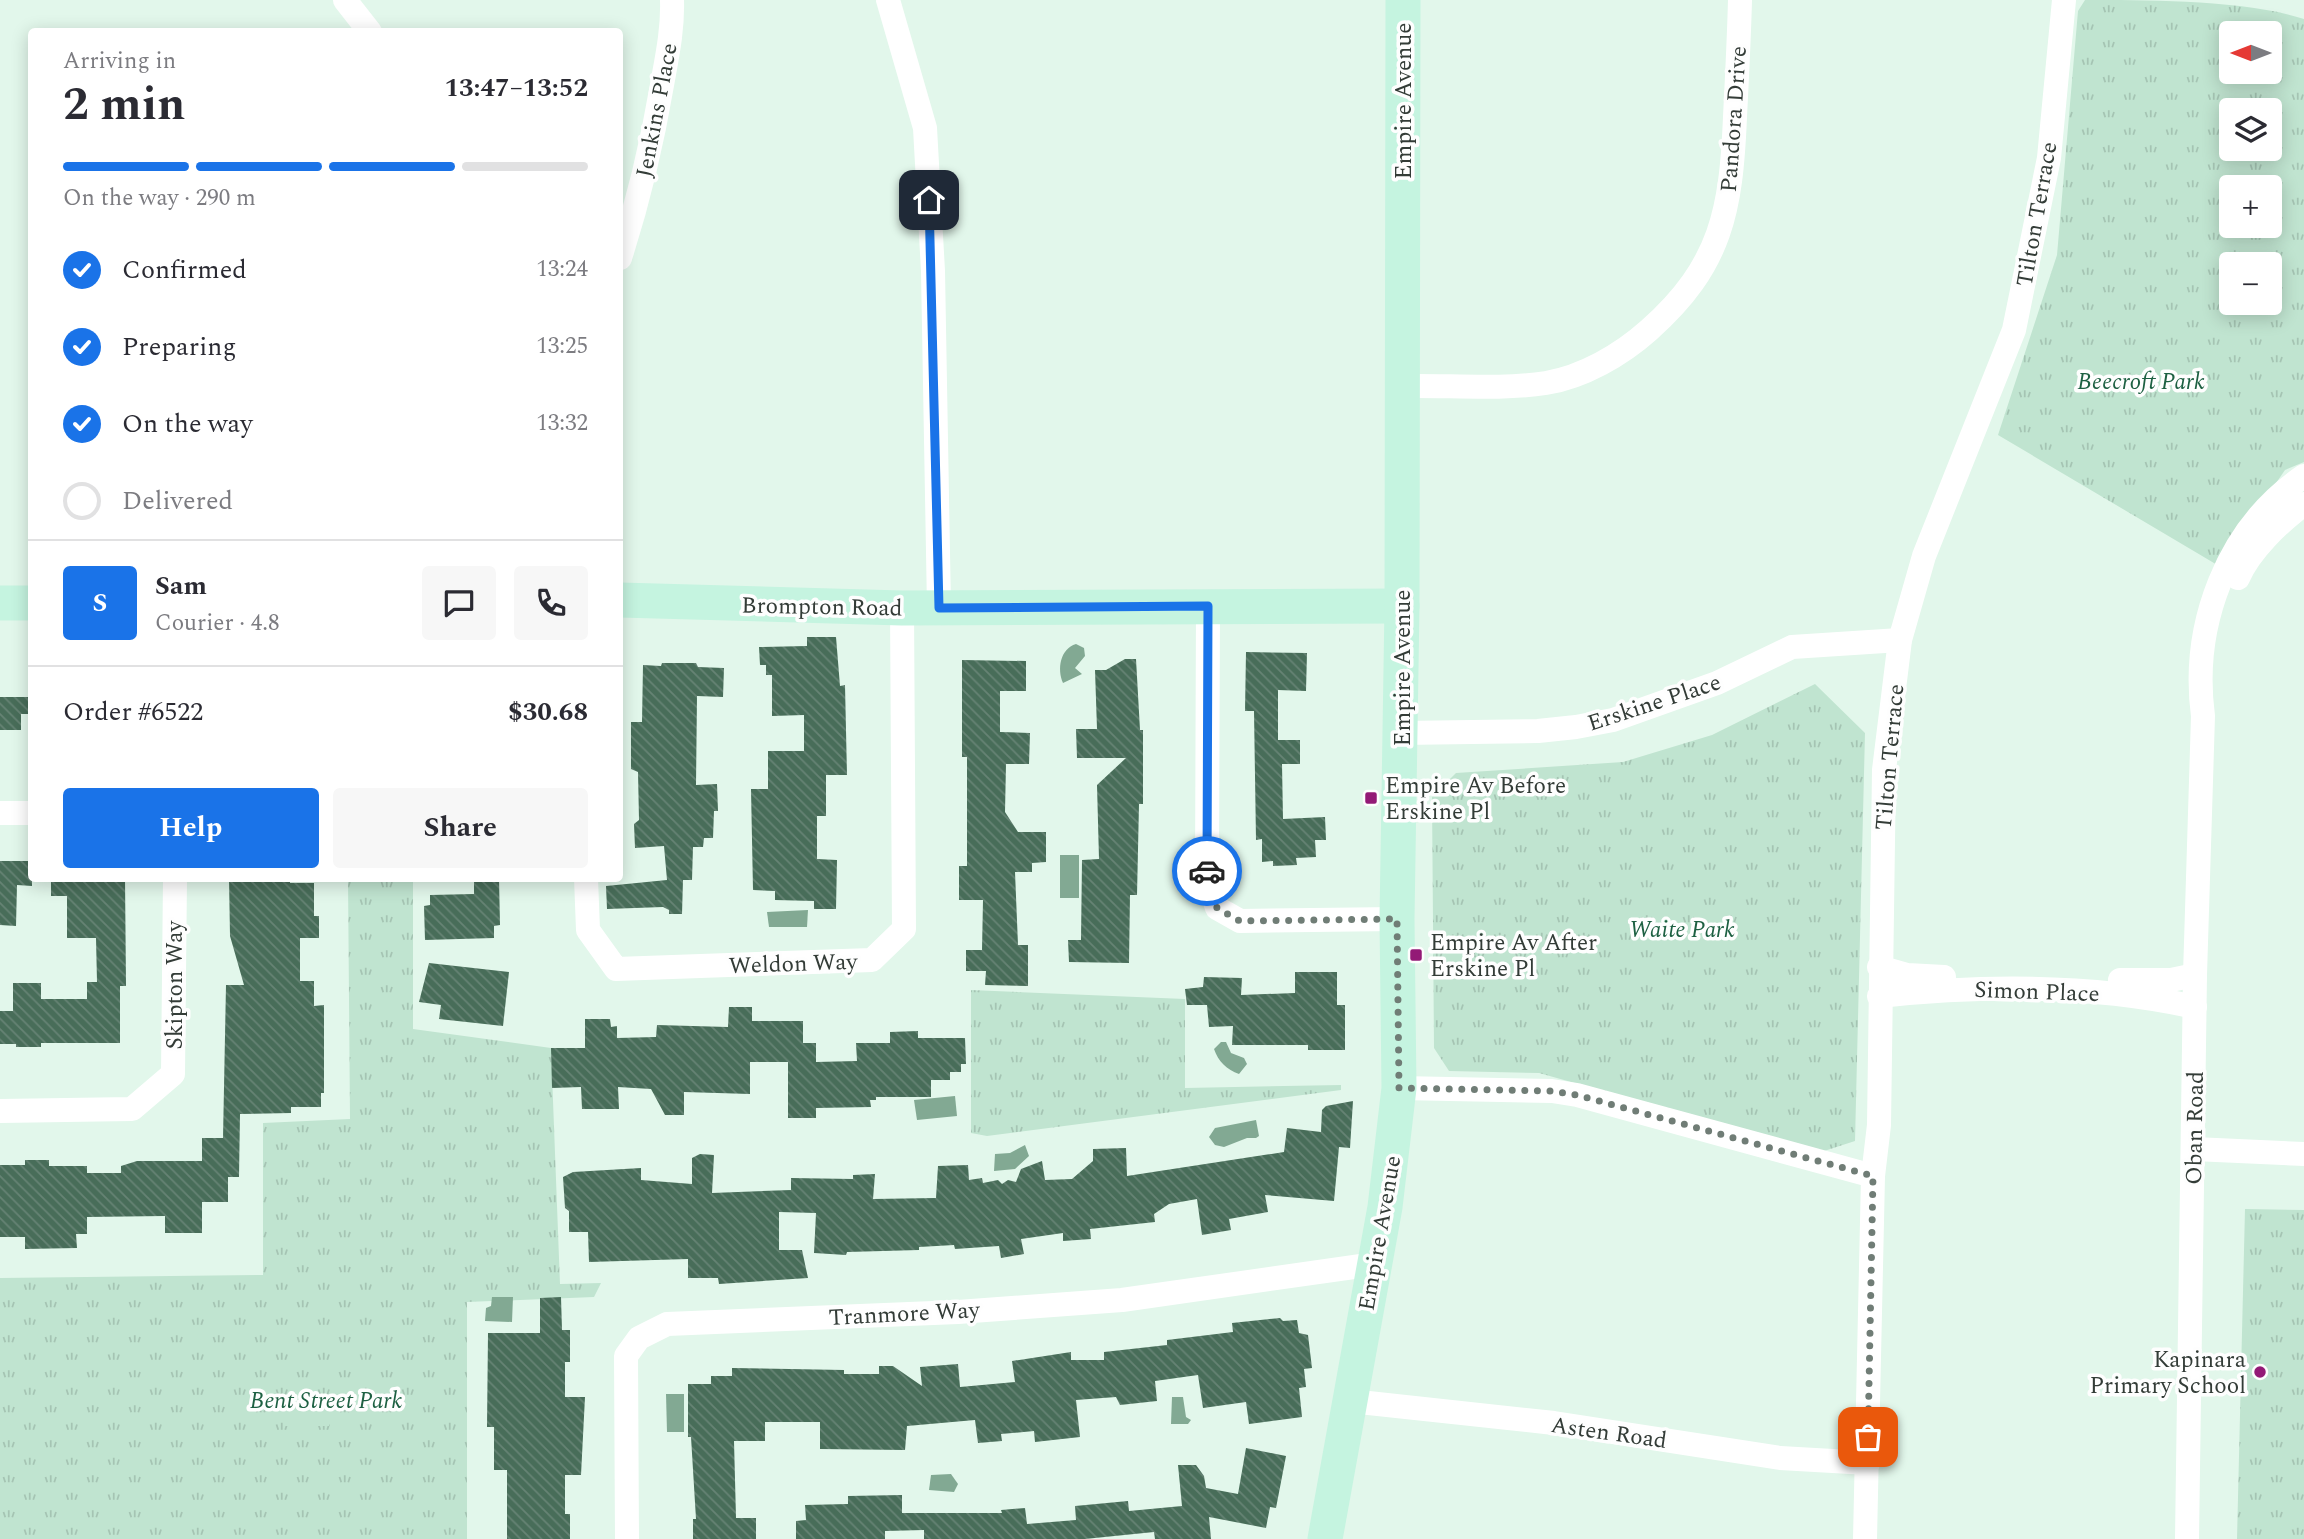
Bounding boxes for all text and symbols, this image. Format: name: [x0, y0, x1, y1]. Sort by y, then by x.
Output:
north arrow: [2219, 21, 2282, 84]
map controls: [2219, 21, 2282, 315]
street label: Empire Avenue: [1387, 23, 1422, 179]
street label: Jenkins Place: [627, 40, 688, 181]
text: Arriving in: [63, 44, 176, 79]
street label: Pandora Drive: [1712, 45, 1757, 194]
text: 13:47–13:52: [444, 68, 588, 108]
text: 2 min: [63, 70, 185, 140]
button: layers: [2219, 98, 2282, 161]
street label: Tilton Terrace: [2008, 139, 2067, 289]
pin: [899, 170, 959, 230]
button: +: [2219, 175, 2282, 238]
text: On the way · 290 m: [63, 181, 256, 216]
icon: home: [910, 181, 948, 219]
text: Confirmed: [122, 250, 247, 290]
icon: check: [63, 251, 101, 289]
text: 13:24: [536, 252, 588, 287]
button: −: [2219, 252, 2282, 315]
text: Preparing: [122, 327, 236, 367]
icon: check: [63, 328, 101, 366]
text: 13:25: [536, 329, 588, 364]
park label: Beecroft Park: [2077, 365, 2205, 400]
text: On the way: [122, 404, 253, 444]
icon: check: [63, 405, 101, 443]
text: 13:32: [536, 406, 588, 441]
text: Delivered: [122, 481, 233, 521]
text: Sam: [155, 566, 207, 606]
button: chat: [422, 566, 496, 640]
button: phone: [514, 566, 588, 640]
text: S: [93, 583, 107, 623]
street label: Brompton Road: [741, 589, 903, 626]
street label: Empire Avenue: [1386, 590, 1421, 746]
text: Courier · 4.8: [155, 606, 280, 641]
street label: Erskine Place: [1583, 665, 1726, 742]
street label: Tilton Terrace: [1867, 683, 1914, 832]
text: Order #6522: [63, 692, 203, 732]
text: $30.68: [508, 692, 588, 732]
place label: Empire Av Before Erskine Pl: [1385, 769, 1566, 830]
button: Help: [63, 788, 319, 868]
button: Share: [333, 788, 588, 868]
marker: Empire Av Before Erskine Pl: [1363, 790, 1379, 806]
courier: [1172, 836, 1242, 906]
icon: car: [1188, 852, 1226, 890]
park label: Waite Park: [1629, 913, 1735, 948]
street label: Skipton Way: [158, 920, 193, 1049]
place label: Empire Av After Erskine Pl: [1430, 926, 1597, 987]
street label: Weldon Way: [728, 945, 859, 984]
marker: Empire Av After Erskine Pl: [1408, 947, 1424, 963]
street label: Simon Place: [1974, 973, 2100, 1012]
street label: Oban Road: [2177, 1071, 2214, 1185]
street label: Empire Avenue: [1350, 1153, 1411, 1314]
street label: Tranmore Way: [828, 1293, 981, 1336]
place label: Kapinara Primary School: [2090, 1343, 2246, 1404]
marker: Kapinara Primary School: [2252, 1364, 2268, 1380]
park label: Bent Street Park: [250, 1384, 402, 1419]
pin: [1838, 1407, 1898, 1467]
street label: Asten Road: [1548, 1408, 1669, 1459]
icon: bag: [1849, 1418, 1887, 1456]

